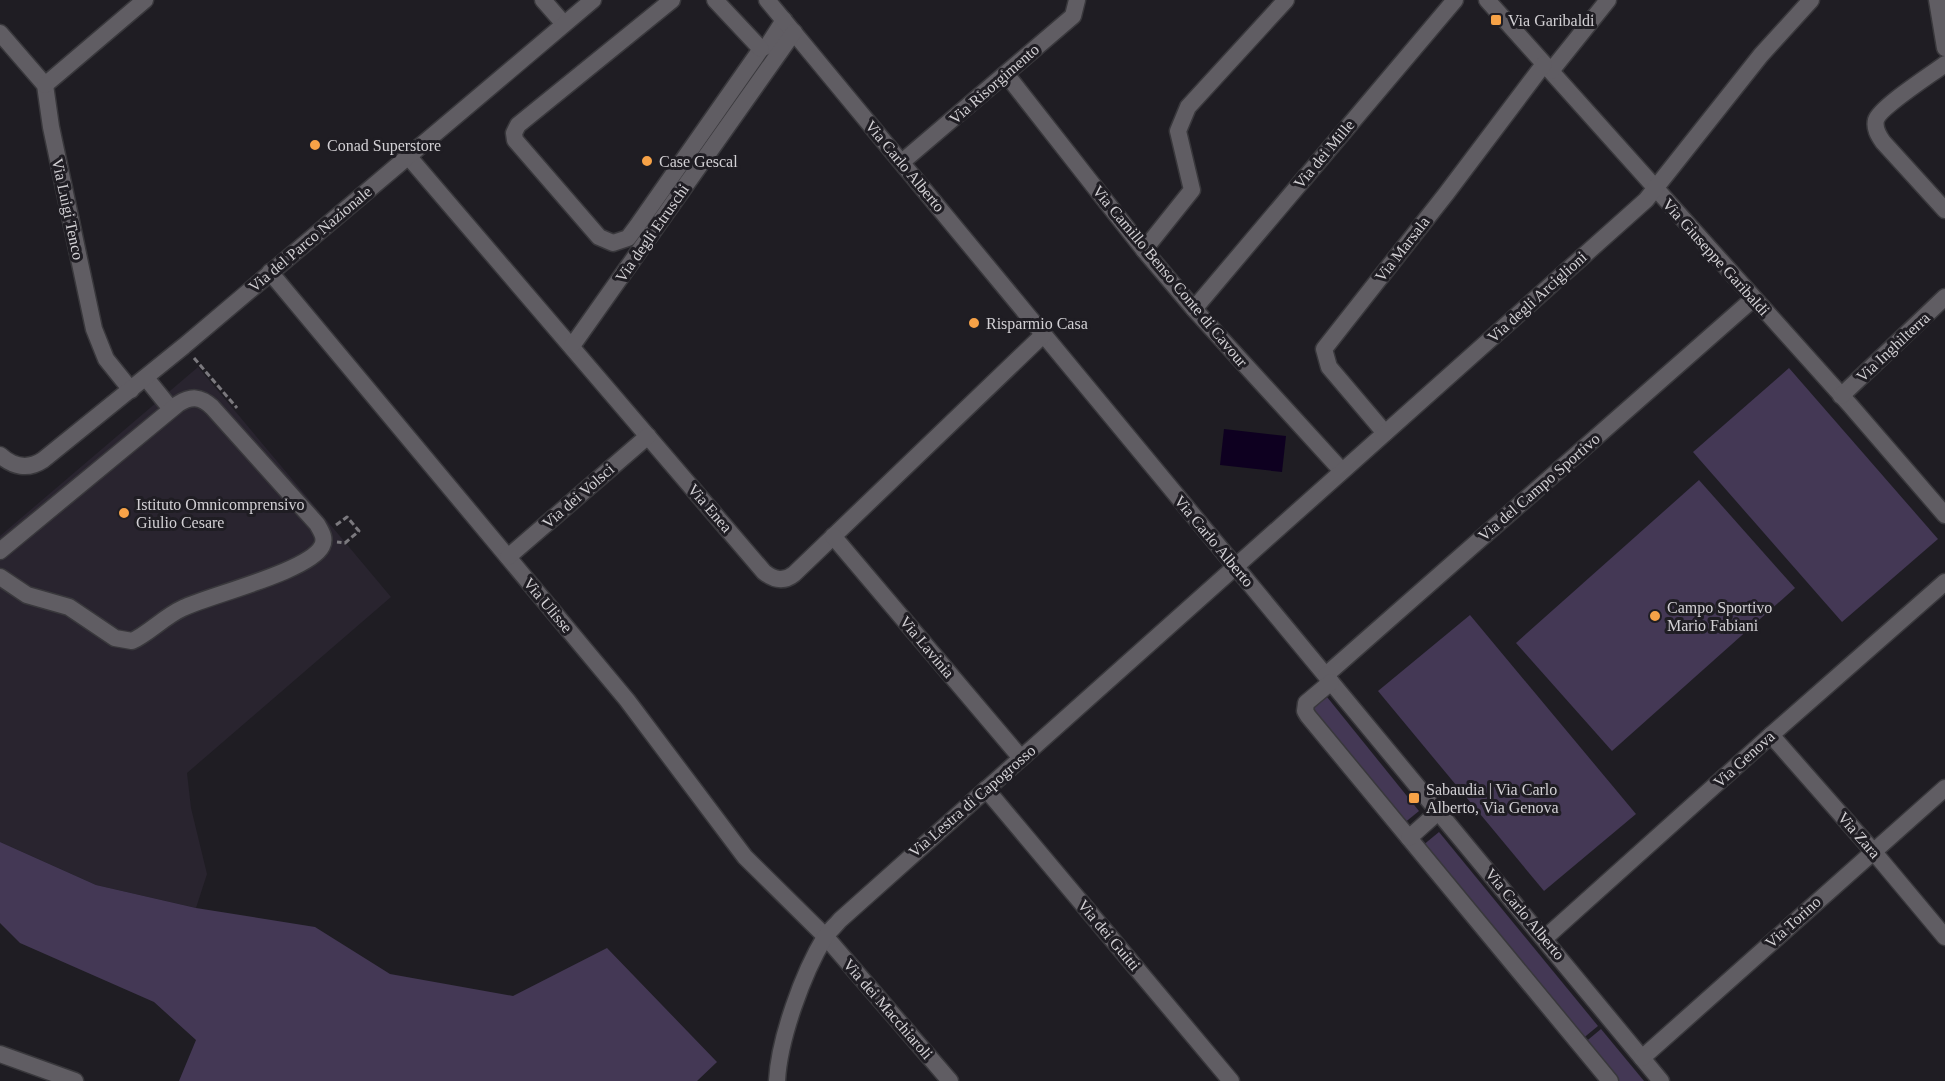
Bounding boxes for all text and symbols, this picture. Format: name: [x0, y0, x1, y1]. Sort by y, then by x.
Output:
place label: Via Garibaldi: [1508, 12, 1595, 29]
marker: Via Garibaldi: [1489, 13, 1503, 27]
street label: Via Risorgimento: [946, 41, 1043, 128]
street label: Via dei Mille: [1290, 116, 1358, 192]
street label: Via Carlo Alberto: [862, 117, 948, 215]
place label: Conad Superstore: [327, 137, 441, 155]
marker: Conad Superstore: [308, 138, 322, 152]
place label: Case Gescal: [659, 153, 738, 170]
marker: Case Gescal: [640, 154, 654, 168]
street label: Via Luigi Tenco: [48, 157, 87, 262]
street label: Via degli Etruschi: [612, 180, 693, 286]
street label: Via Camillo Benso Conte di Cavour: [1089, 182, 1251, 371]
street label: Via del Parco Nazionale: [245, 183, 375, 295]
street label: Via Giuseppe Garibaldi: [1658, 195, 1773, 320]
street label: Via Marsala: [1371, 213, 1433, 285]
street label: Via degli Arciglioni: [1484, 248, 1591, 347]
street label: Via Inghilterra: [1853, 309, 1934, 386]
place label: Risparmio Casa: [986, 315, 1088, 333]
marker: Risparmio Casa: [967, 316, 981, 330]
street label: Via del Campo Sportivo: [1475, 430, 1604, 545]
street label: Via dei Volsci: [539, 460, 618, 532]
street label: Via Enea: [685, 480, 735, 536]
street label: Via Carlo Alberto: [1171, 492, 1257, 590]
place label: Istituto Omnicomprensivo Giulio Cesare: [136, 496, 304, 531]
marker: Istituto Omnicomprensivo Giulio Cesare: [117, 506, 131, 520]
street label: Via Ulisse: [520, 574, 576, 636]
place label: Campo Sportivo Mario Fabiani: [1667, 599, 1772, 634]
marker: Campo Sportivo Mario Fabiani: [1648, 609, 1662, 623]
street label: Via Lavinia: [896, 613, 958, 681]
street label: Via Genova: [1710, 727, 1778, 791]
street label: Via Lestra di Capogrosso: [905, 741, 1039, 861]
place label: Sabaudia | Via Carlo Alberto, Via Genova: [1426, 781, 1558, 816]
marker: Sabaudia | Via Carlo Alberto, Via Genova: [1407, 791, 1421, 805]
street label: Via Zara: [1834, 808, 1884, 862]
street label: Via Carlo Alberto: [1482, 865, 1568, 963]
street label: Via Torino: [1762, 893, 1824, 951]
street label: Via dei Guitti: [1075, 896, 1144, 974]
street label: Via dei Macchiaroli: [840, 956, 936, 1063]

